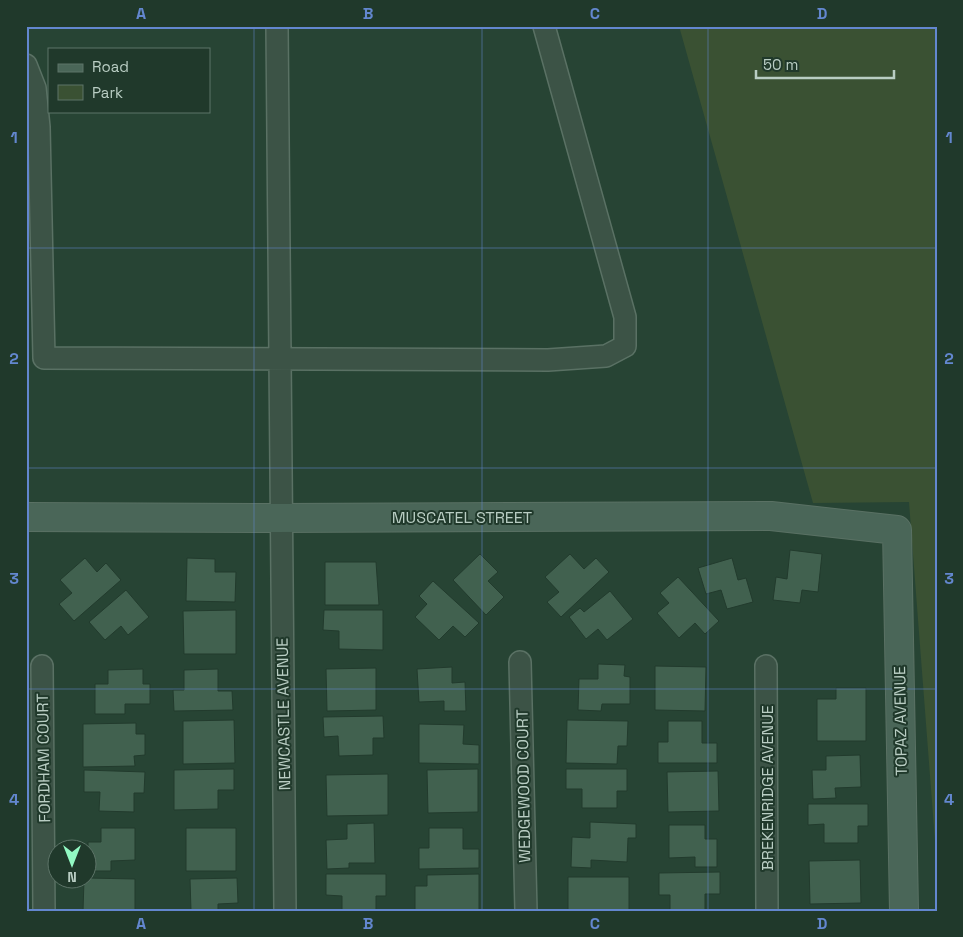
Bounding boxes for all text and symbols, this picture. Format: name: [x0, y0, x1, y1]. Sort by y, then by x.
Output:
text: A: [136, 3, 146, 24]
text: B: [363, 3, 373, 24]
text: C: [590, 3, 600, 24]
text: D: [817, 3, 827, 24]
legend: [48, 48, 210, 112]
scale bar: [756, 48, 893, 80]
text: 50 m: [763, 55, 798, 74]
text: Road: [92, 57, 129, 76]
text: Park: [92, 83, 123, 102]
text: 1: [10, 127, 18, 148]
text: 1: [945, 127, 953, 148]
text: 2: [9, 348, 19, 369]
text: 2: [944, 348, 954, 369]
street label: MUSCATEL STREET: [392, 507, 532, 528]
text: 3: [9, 568, 19, 589]
text: 3: [944, 568, 954, 589]
street label: NEWCASTLE AVENUE: [272, 638, 295, 790]
street label: TOPAZ AVENUE: [889, 666, 912, 776]
street label: FORDHAM COURT: [32, 693, 55, 823]
street label: BREKENRIDGE AVENUE: [757, 705, 778, 871]
street label: WEDGEWOOD COURT: [512, 709, 535, 863]
text: 4: [9, 789, 19, 810]
text: 4: [944, 789, 954, 810]
north arrow: [48, 840, 98, 890]
text: N: [67, 868, 77, 886]
text: A: [136, 913, 146, 934]
text: B: [363, 913, 373, 934]
text: C: [590, 913, 600, 934]
text: D: [817, 913, 827, 934]

